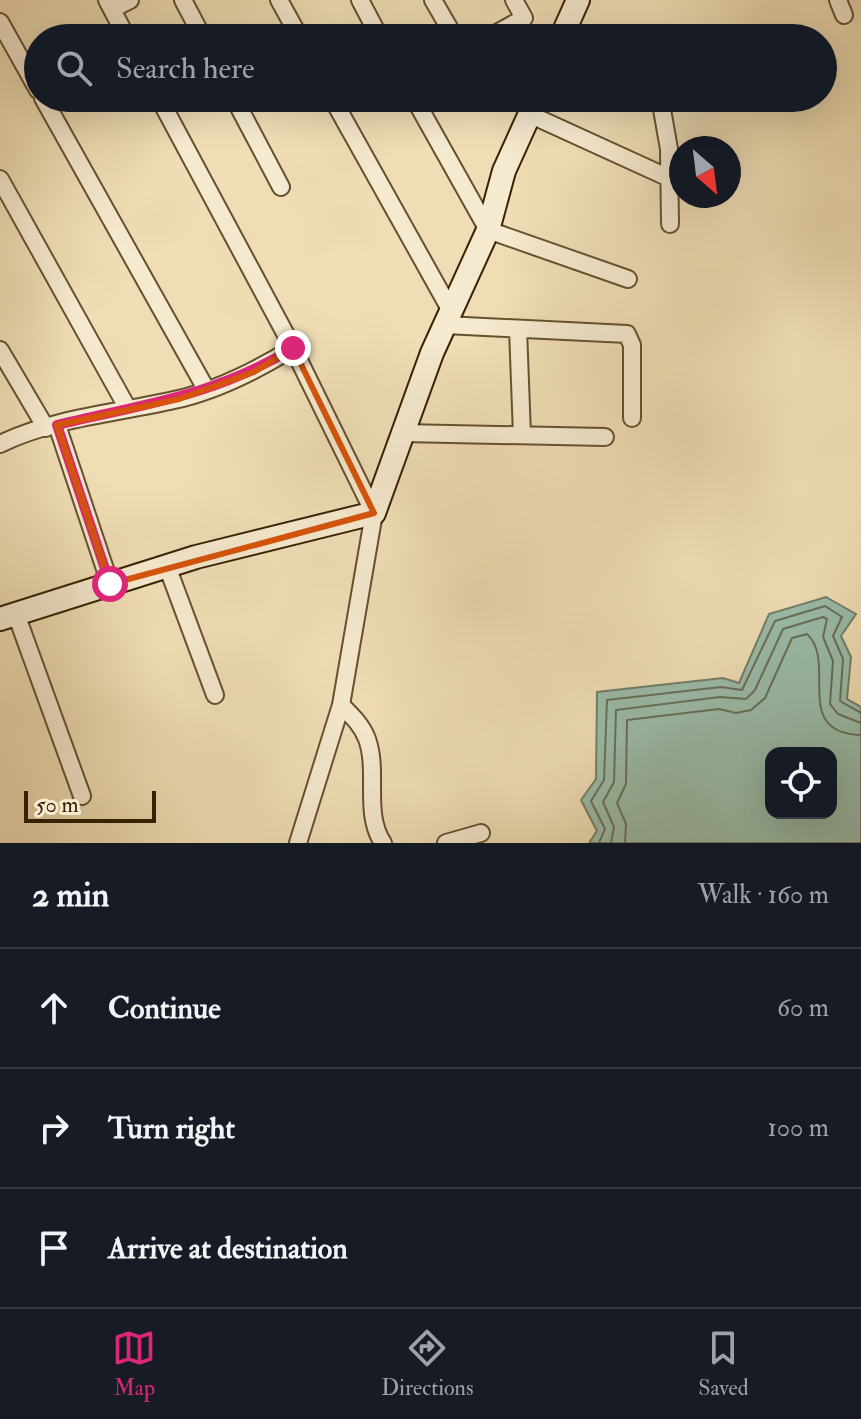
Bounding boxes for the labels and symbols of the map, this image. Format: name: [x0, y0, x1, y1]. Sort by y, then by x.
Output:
north arrow: [669, 136, 741, 208]
route end: [275, 330, 311, 366]
route start: [92, 566, 128, 602]
scale bar: [24, 787, 156, 823]

